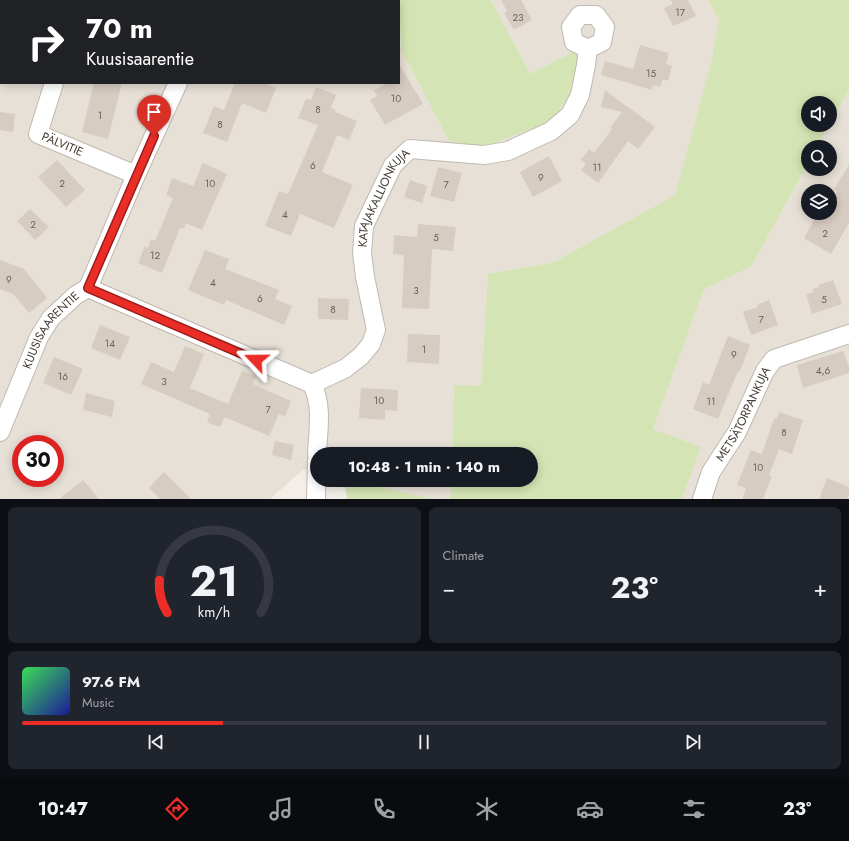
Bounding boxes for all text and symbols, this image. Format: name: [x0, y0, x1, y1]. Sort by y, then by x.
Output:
house number: 17: [675, 5, 686, 20]
text: 70 m: [86, 8, 153, 49]
house number: 23: [512, 10, 524, 25]
icon: right: [20, 16, 72, 68]
text: Kuusisaarentie: [86, 46, 194, 72]
house number: 15: [646, 66, 656, 81]
house number: 10: [391, 91, 401, 106]
pin: [137, 95, 171, 136]
map controls: [801, 96, 837, 220]
button: sound: [801, 96, 837, 132]
icon: arrive: [143, 101, 165, 123]
house number: 8: [315, 102, 321, 117]
house number: 1: [98, 108, 102, 123]
house number: 8: [217, 117, 223, 132]
street label: PÄLVITIE: [39, 127, 86, 161]
button: search: [801, 140, 837, 176]
street label: KATAJAKALLIONKUJA: [353, 144, 414, 248]
house number: 6: [310, 158, 316, 173]
house number: 11: [593, 160, 602, 175]
house number: 9: [538, 170, 544, 185]
house number: 2: [59, 176, 65, 191]
house number: 10: [205, 176, 215, 191]
house number: 7: [443, 177, 449, 192]
button: layers: [801, 184, 837, 220]
house number: 4: [282, 207, 288, 222]
house number: 2: [30, 217, 36, 232]
house number: 2: [822, 226, 828, 241]
house number: 5: [433, 230, 439, 245]
house number: 12: [150, 248, 160, 263]
house number: 9: [6, 272, 12, 287]
house number: 4: [210, 275, 216, 290]
house number: 3: [413, 283, 419, 298]
street label: KUUSISAARENTIE: [18, 287, 83, 372]
house number: 6: [257, 291, 263, 306]
house number: 5: [821, 292, 827, 307]
house number: 8: [330, 302, 336, 317]
house number: 7: [758, 312, 764, 327]
house number: 14: [105, 336, 115, 351]
position arrow: [235, 339, 277, 381]
house number: 1: [422, 342, 426, 357]
house number: 9: [731, 347, 737, 362]
street label: METSÄTORPANKUJA: [711, 362, 775, 465]
house number: 4,6: [816, 363, 831, 378]
house number: 16: [58, 369, 68, 384]
house number: 3: [161, 374, 167, 389]
house number: 10: [374, 393, 384, 408]
house number: 11: [707, 394, 716, 409]
house number: 7: [265, 402, 271, 417]
house number: 8: [781, 425, 787, 440]
speed limit sign: 30: [12, 435, 64, 487]
text: 10:48 · 1 min · 140 m: [348, 456, 500, 478]
house number: 10: [753, 460, 763, 475]
text: Climate: [443, 546, 484, 565]
text: 21: [190, 551, 238, 612]
text: 23°: [611, 566, 658, 609]
text: −: [443, 572, 455, 604]
text: +: [813, 572, 827, 604]
text: km/h: [198, 602, 230, 622]
text: 97.6 FM: [82, 671, 140, 693]
text: Music: [82, 693, 114, 712]
icon: previous: [145, 731, 167, 753]
icon: pause: [413, 731, 435, 753]
icon: next: [682, 731, 704, 753]
icon: directions: [163, 795, 191, 823]
icon: music: [267, 795, 295, 823]
icon: phone: [370, 795, 398, 823]
icon: climate: [473, 795, 501, 823]
icon: car: [576, 795, 604, 823]
icon: filters: [680, 795, 708, 823]
text: 10:47: [38, 796, 88, 822]
text: 23°: [783, 796, 811, 822]

